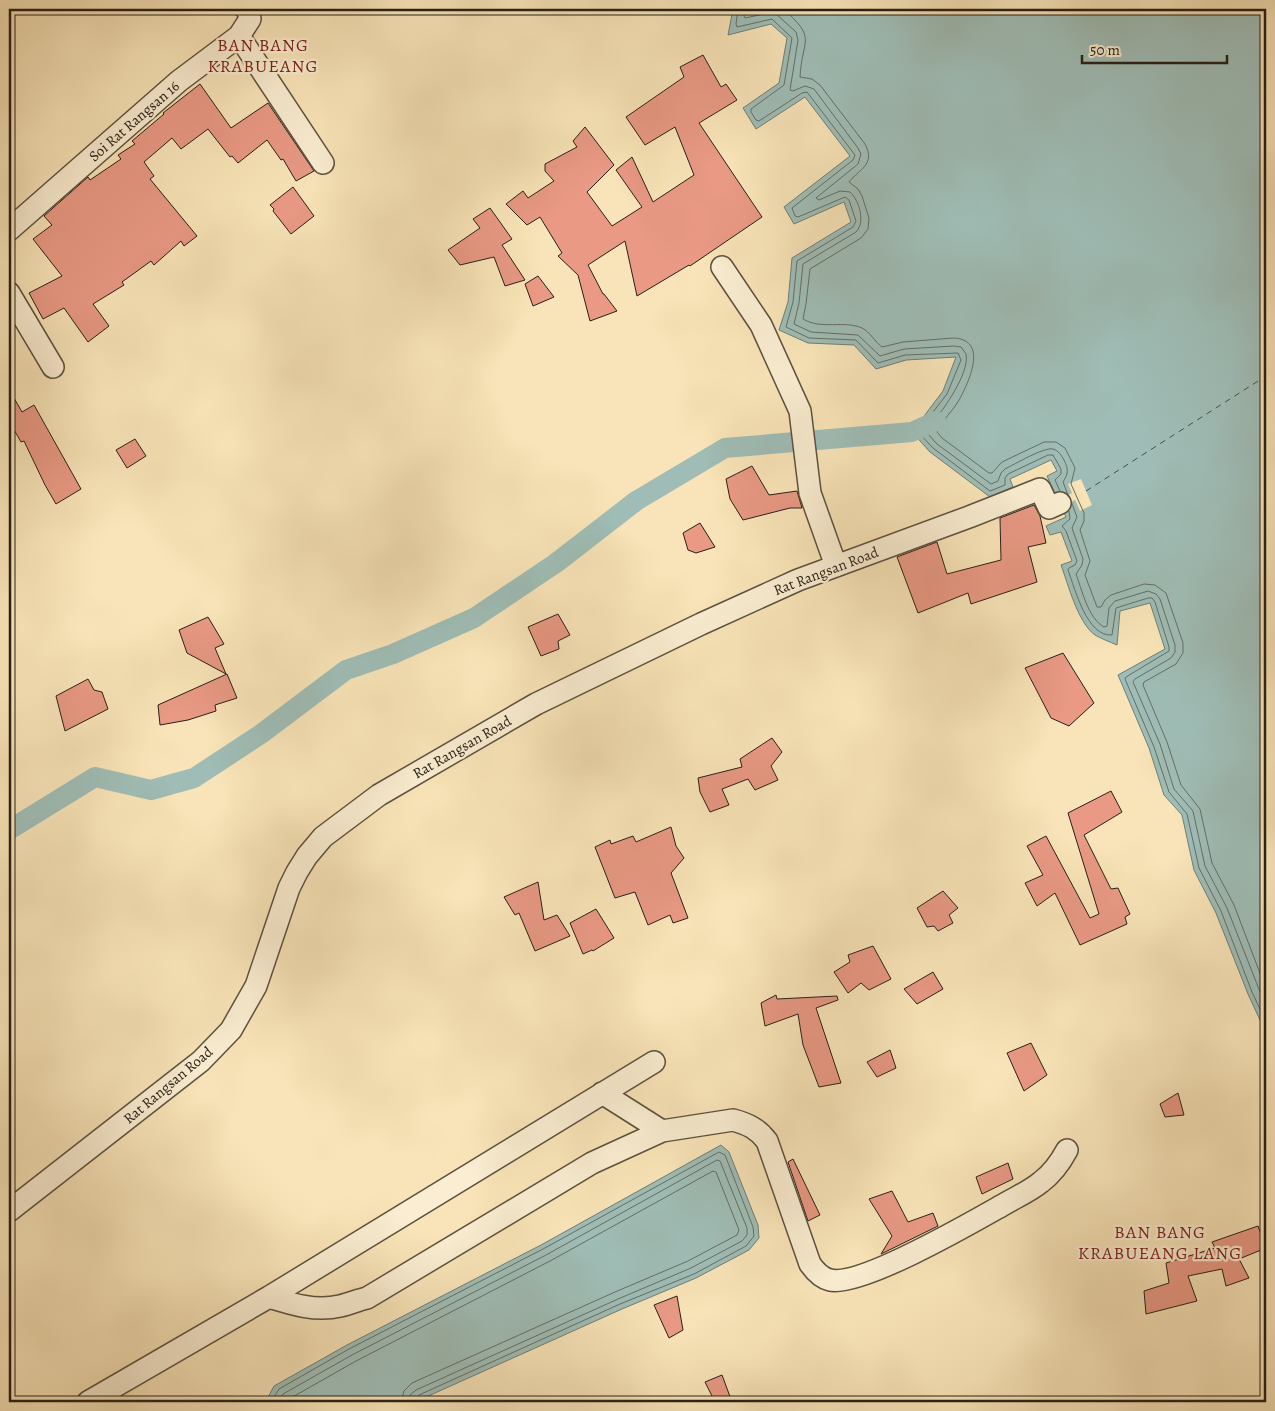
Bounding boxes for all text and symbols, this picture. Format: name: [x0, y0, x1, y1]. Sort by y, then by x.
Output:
scale bar: [1082, 32, 1228, 64]
district label: BAN BANG KRABUEANG: [208, 33, 318, 78]
text: 50 m: [1090, 40, 1120, 60]
street label: Soi Rat Rangsan 16: [84, 76, 184, 166]
street label: Rat Rangsan Road: [771, 541, 882, 600]
street label: Rat Rangsan Road: [409, 710, 516, 783]
street label: Rat Rangsan Road: [119, 1041, 218, 1128]
district label: BAN BANG KRABUEANG LANG: [1078, 1220, 1242, 1265]

